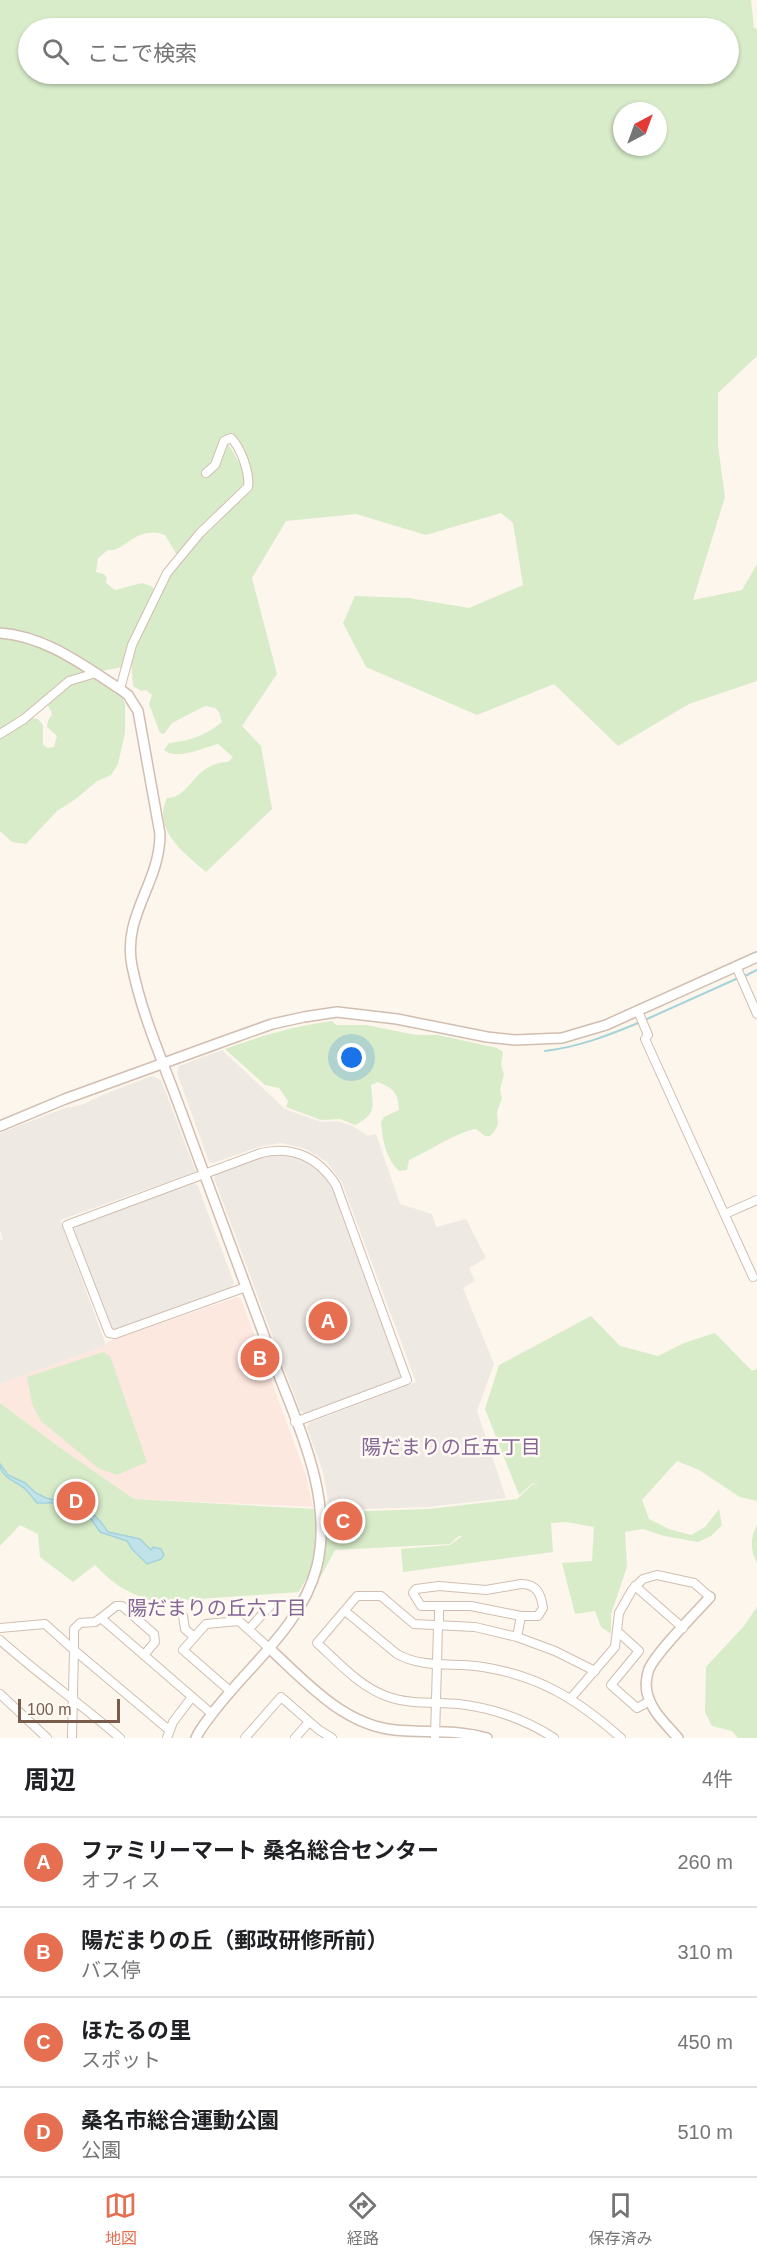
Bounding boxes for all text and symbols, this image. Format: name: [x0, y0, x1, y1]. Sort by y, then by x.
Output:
search box: [18, 18, 739, 84]
icon: search: [39, 35, 72, 68]
text: ここで検索: [87, 41, 197, 66]
north arrow: [613, 102, 667, 156]
your location: [337, 1043, 366, 1072]
pin: A: [308, 1298, 348, 1344]
pin: B: [240, 1336, 280, 1380]
district label: 陽だまりの丘五丁目: [361, 1436, 541, 1458]
pin: D: [56, 1478, 96, 1524]
pin: C: [324, 1498, 362, 1544]
district label: 陽だまりの丘六丁目: [127, 1597, 307, 1619]
scale bar: [18, 1696, 120, 1724]
text: 100 m: [27, 1701, 71, 1718]
text: 周辺: [24, 1765, 76, 1795]
text: 4件: [702, 1768, 733, 1790]
text: ファミリーマート 桑名総合センター: [81, 1838, 439, 1863]
text: A: [36, 1851, 51, 1873]
text: 260 m: [677, 1851, 733, 1873]
text: オフィス: [81, 1869, 161, 1891]
text: 陽だまりの丘（郵政研修所前）: [81, 1928, 389, 1953]
text: B: [36, 1941, 51, 1963]
text: 310 m: [677, 1941, 733, 1963]
text: バス停: [81, 1959, 141, 1981]
text: ほたるの里: [81, 2018, 191, 2043]
text: C: [36, 2031, 51, 2053]
text: 450 m: [677, 2031, 733, 2053]
text: スポット: [81, 2049, 161, 2071]
text: 桑名市総合運動公園: [81, 2108, 279, 2133]
text: D: [36, 2121, 51, 2143]
text: 510 m: [677, 2121, 733, 2143]
text: 公園: [81, 2139, 121, 2161]
tab: 地図: [104, 2189, 137, 2249]
tab: 経路: [346, 2189, 379, 2249]
tab: 保存済み: [588, 2189, 652, 2249]

